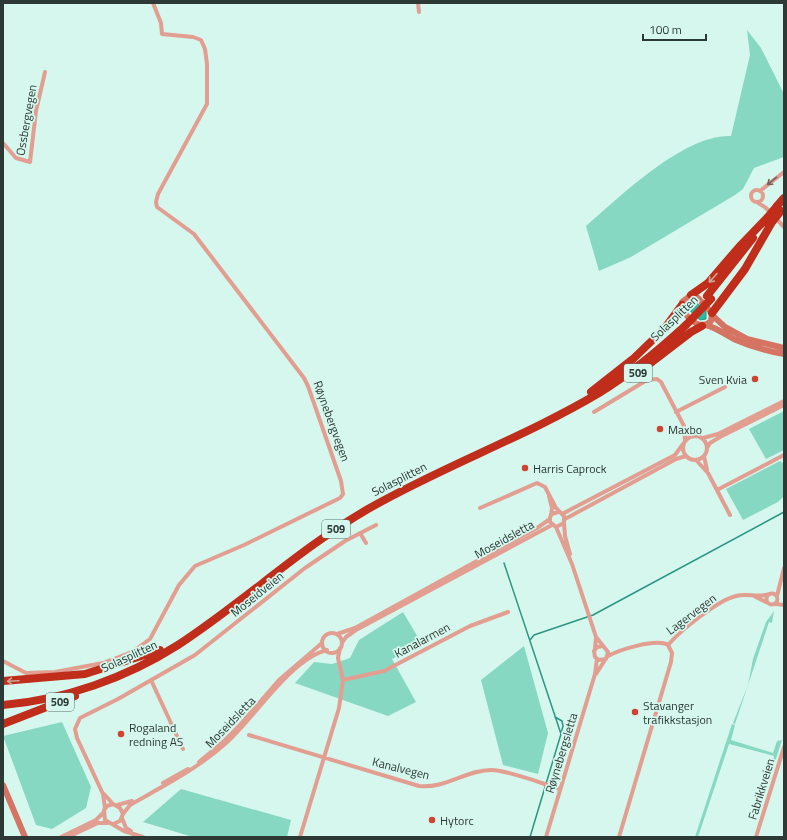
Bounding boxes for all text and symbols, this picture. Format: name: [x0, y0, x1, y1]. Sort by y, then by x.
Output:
scale bar: [643, 16, 706, 42]
text: 100 m: [649, 20, 682, 39]
street label: Ossbergvegen: [10, 83, 42, 157]
one-way arrow: [767, 177, 777, 186]
one-way arrow: [708, 273, 718, 283]
street label: Solasplitten: [646, 290, 702, 346]
road number: 509: [624, 364, 652, 382]
place label: Sven Kvia: [699, 370, 747, 389]
marker: Sven Kvia: [750, 374, 760, 384]
street label: Røynebergvegen: [309, 378, 355, 464]
place label: Maxbo: [668, 420, 702, 439]
marker: Maxbo: [655, 424, 665, 434]
street label: Solasplitten: [368, 457, 430, 501]
place label: Harris Caprock: [533, 459, 607, 478]
marker: Harris Caprock: [520, 463, 530, 473]
street label: Moseidsletta: [471, 515, 537, 563]
road number: 509: [322, 520, 350, 538]
street label: Moseidveien: [226, 567, 288, 621]
street label: Lagervegen: [662, 589, 720, 639]
street label: Kanalarmen: [391, 617, 453, 663]
street label: Solasplitten: [98, 635, 160, 677]
one-way arrow: [7, 677, 20, 684]
street label: Moseidsletta: [200, 692, 260, 752]
road number: 509: [46, 693, 74, 711]
place label: Stavanger trafikkstasjon: [643, 696, 712, 729]
marker: Stavanger trafikkstasjon: [630, 707, 640, 717]
street label: Røynebergsletta: [540, 710, 582, 796]
place label: Rogaland redning AS: [129, 718, 183, 751]
marker: Rogaland redning AS: [116, 729, 126, 739]
street label: Kanalvegen: [370, 752, 432, 784]
street label: Fabrikkveien: [743, 756, 779, 822]
place label: Hytorc: [440, 811, 474, 830]
marker: Hytorc: [427, 815, 437, 825]

